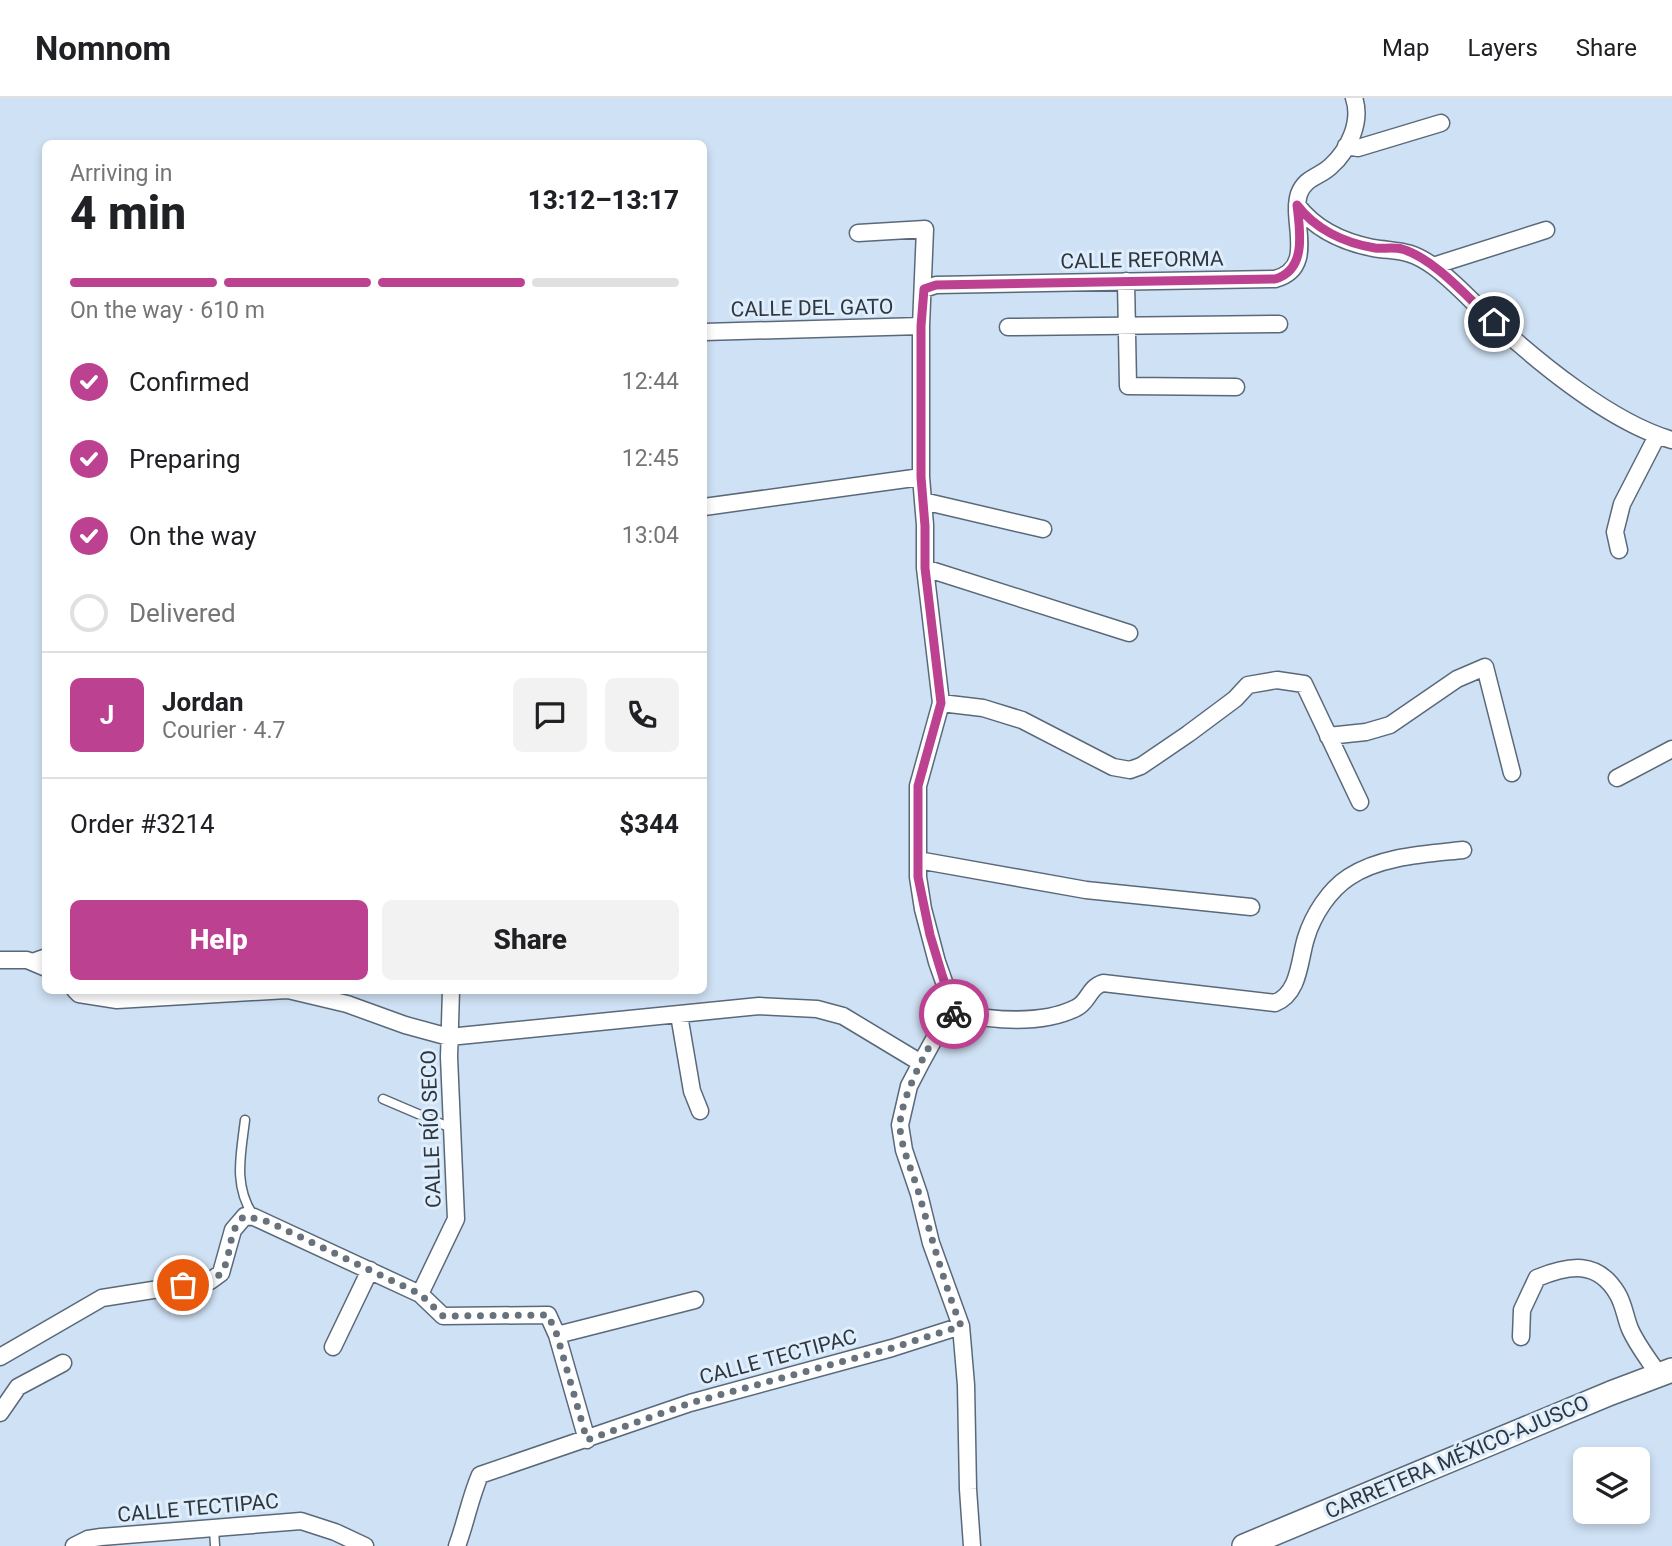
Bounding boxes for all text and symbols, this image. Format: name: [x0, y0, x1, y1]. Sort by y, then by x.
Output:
text: Nomnom: [35, 29, 171, 68]
text: Map: [1382, 34, 1430, 62]
text: Layers: [1468, 34, 1538, 62]
text: Share: [1576, 34, 1637, 62]
text: Arriving in: [70, 160, 173, 187]
text: 13:12–13:17: [528, 185, 679, 215]
text: 4 min: [70, 186, 186, 240]
street label: CALLE REFORMA: [1060, 247, 1224, 273]
pin: [1464, 292, 1524, 352]
street label: CALLE DEL GATO: [730, 295, 894, 321]
text: On the way · 610 m: [70, 297, 265, 324]
icon: home: [1475, 303, 1513, 341]
icon: check: [70, 363, 108, 401]
text: Confirmed: [129, 367, 250, 397]
text: 12:44: [622, 368, 679, 395]
icon: check: [70, 440, 108, 478]
text: Preparing: [129, 444, 241, 474]
text: 12:45: [622, 445, 679, 472]
icon: check: [70, 517, 108, 555]
text: On the way: [129, 521, 257, 551]
text: 13:04: [622, 522, 679, 549]
text: Delivered: [129, 598, 236, 628]
button: chat: [513, 678, 587, 752]
button: phone: [605, 678, 679, 752]
text: Jordan: [162, 687, 244, 717]
text: J: [100, 700, 114, 730]
text: Courier · 4.7: [162, 717, 285, 744]
text: Order #3214: [70, 809, 215, 839]
text: $344: [619, 809, 679, 839]
button: Help: [70, 900, 368, 980]
button: Share: [382, 900, 679, 980]
courier: [919, 979, 989, 1049]
icon: bike: [935, 995, 973, 1033]
street label: CALLE RÍO SECO: [416, 1050, 446, 1208]
pin: [153, 1255, 213, 1315]
icon: bag: [164, 1266, 202, 1304]
street label: CALLE TECTIPAC: [697, 1324, 859, 1390]
street label: CARRETERA MÉXICO-AJUSCO: [1321, 1390, 1593, 1524]
map controls: [1573, 1447, 1650, 1524]
button: layers: [1573, 1447, 1650, 1524]
street label: CALLE TECTIPAC: [116, 1489, 280, 1527]

